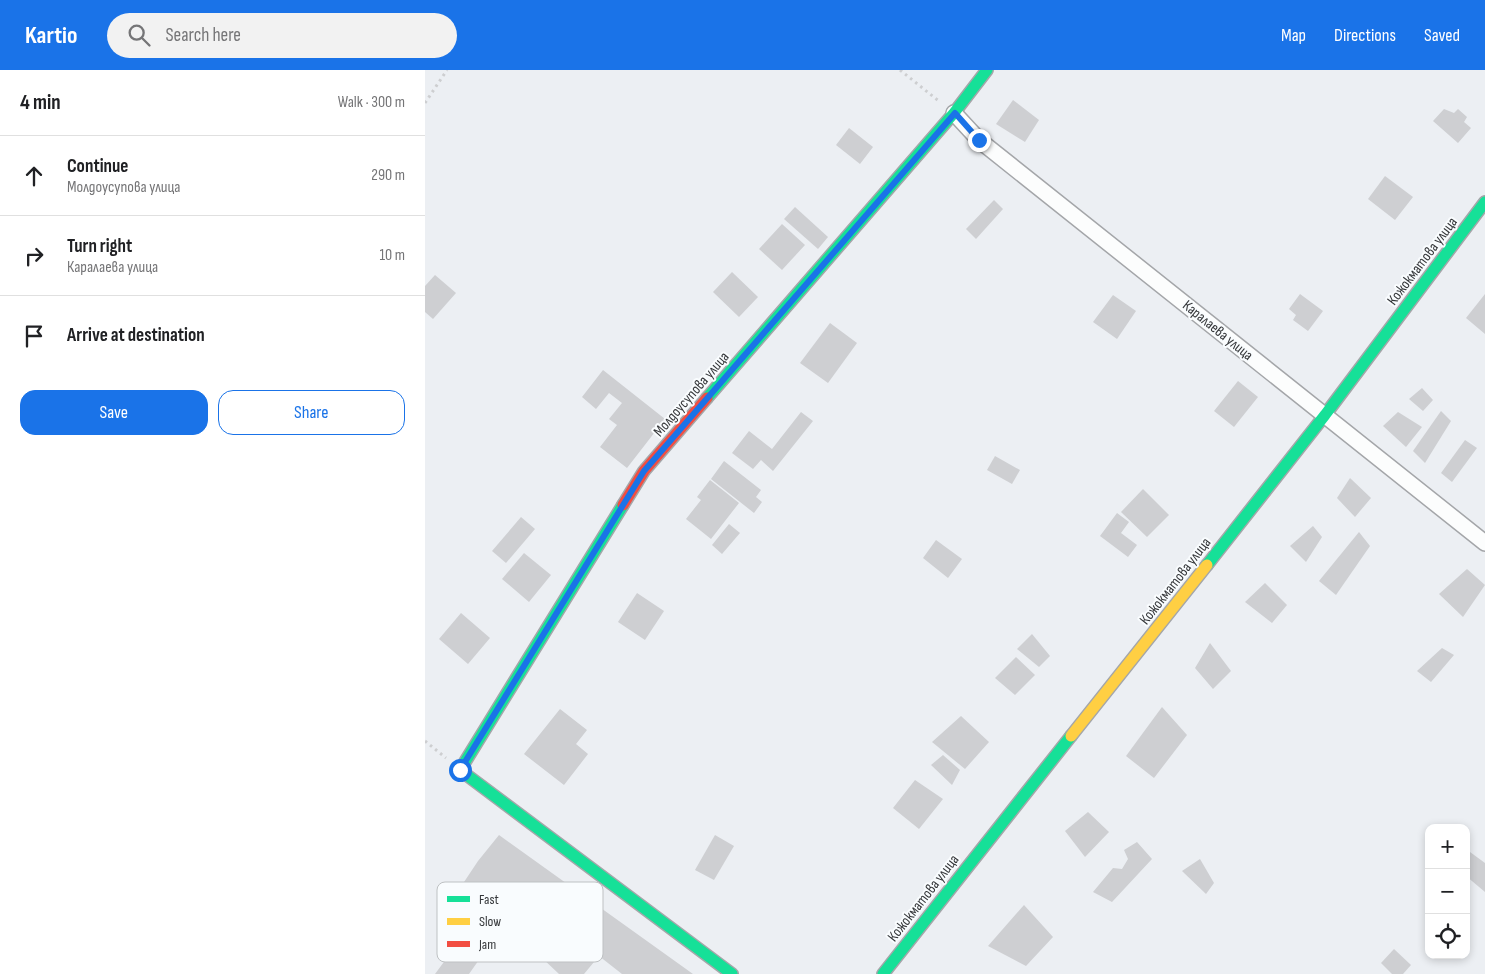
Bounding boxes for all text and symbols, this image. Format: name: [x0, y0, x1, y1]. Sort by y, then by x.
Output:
search box: [107, 13, 457, 58]
text: Kartio: [25, 21, 77, 50]
icon: search: [125, 21, 153, 49]
text: Search here: [165, 24, 241, 47]
text: Map: [1281, 25, 1306, 46]
text: Directions: [1334, 25, 1396, 46]
text: Saved: [1424, 25, 1460, 46]
text: 4 min: [20, 90, 61, 115]
text: Walk · 300 m: [338, 93, 405, 112]
route end: [968, 129, 991, 152]
text: Continue: [67, 155, 128, 178]
icon: ahead: [20, 162, 48, 190]
text: 290 m: [371, 166, 405, 185]
text: Молдоусупова улица: [67, 178, 180, 197]
street label: Кожокматова улица: [1383, 213, 1462, 309]
text: Turn right: [67, 235, 132, 258]
icon: right: [20, 242, 48, 270]
text: 10 m: [379, 246, 405, 265]
text: Каралаева улица: [67, 258, 158, 277]
street label: Каралаева улица: [1179, 296, 1257, 365]
icon: arrive: [20, 322, 48, 350]
text: Arrive at destination: [67, 324, 205, 347]
street label: Молдоусупова улица: [649, 348, 734, 441]
button: Save: [20, 390, 208, 435]
button: Share: [218, 390, 405, 435]
street label: Кожокматова улица: [1135, 534, 1215, 629]
route start: [449, 759, 472, 782]
map controls: [1425, 824, 1470, 959]
button: +: [1425, 824, 1470, 869]
street label: Кожокматова улица: [883, 851, 963, 946]
button: −: [1425, 869, 1470, 914]
legend: [437, 882, 603, 962]
text: Fast: [479, 891, 499, 908]
text: Slow: [479, 913, 501, 930]
button: locate: [1425, 914, 1470, 959]
text: Jam: [478, 936, 496, 953]

